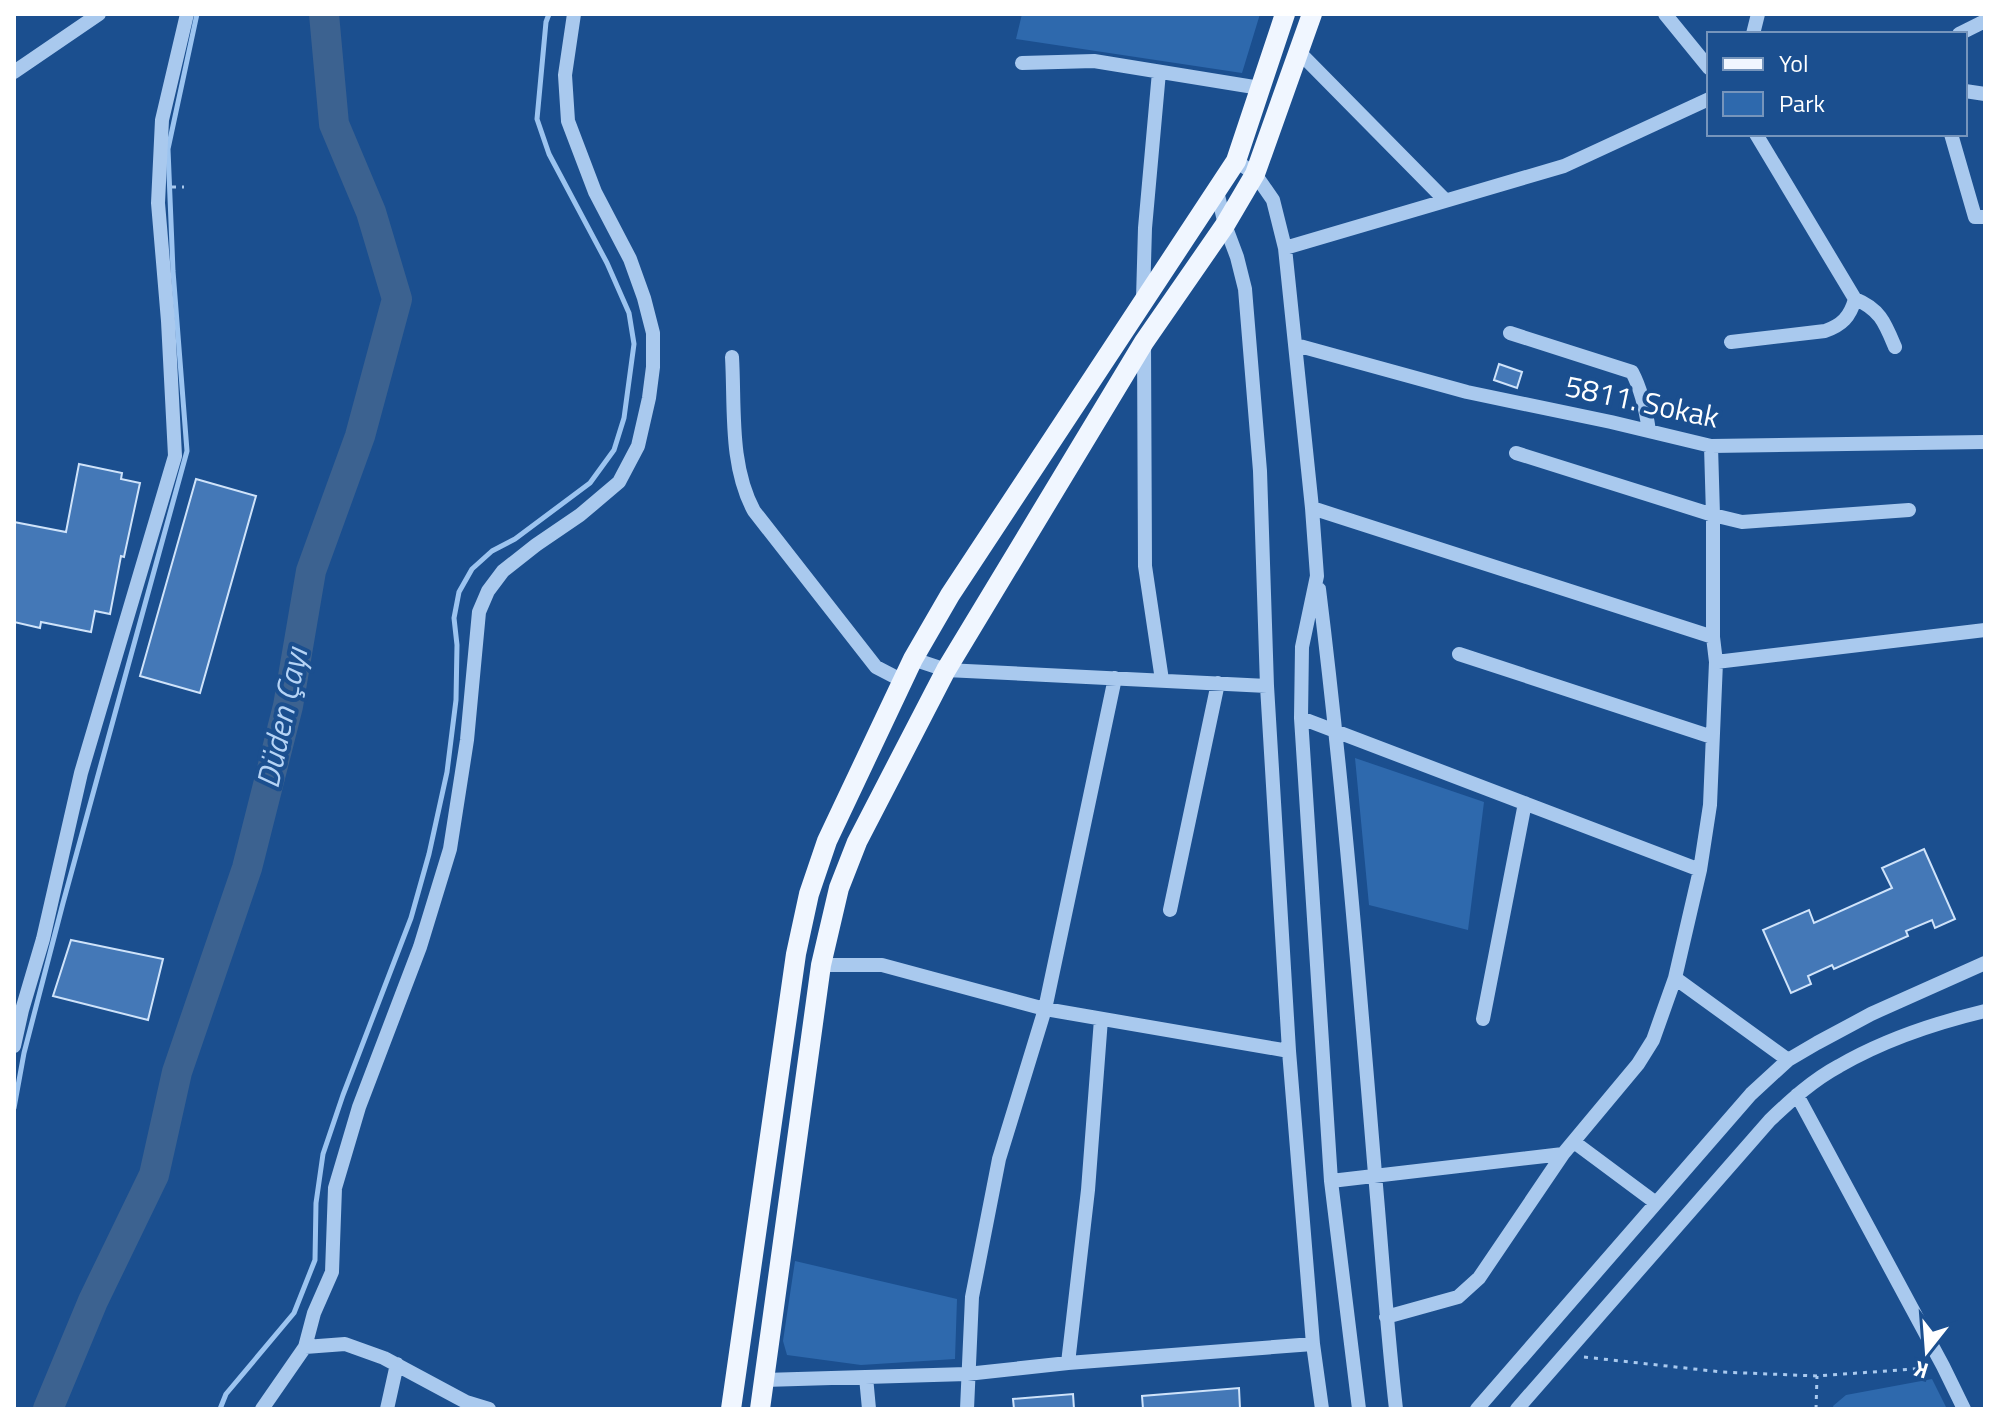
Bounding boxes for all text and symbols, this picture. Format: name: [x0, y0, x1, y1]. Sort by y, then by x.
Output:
legend: [1707, 32, 1967, 136]
text: Yol: [1779, 45, 1808, 81]
text: Park: [1779, 85, 1825, 121]
street label: 5811. Sokak: [1561, 362, 1723, 440]
water label: Düden Çayı: [243, 641, 320, 792]
north arrow: [1887, 1311, 1967, 1391]
text: K: [1910, 1352, 1932, 1388]

